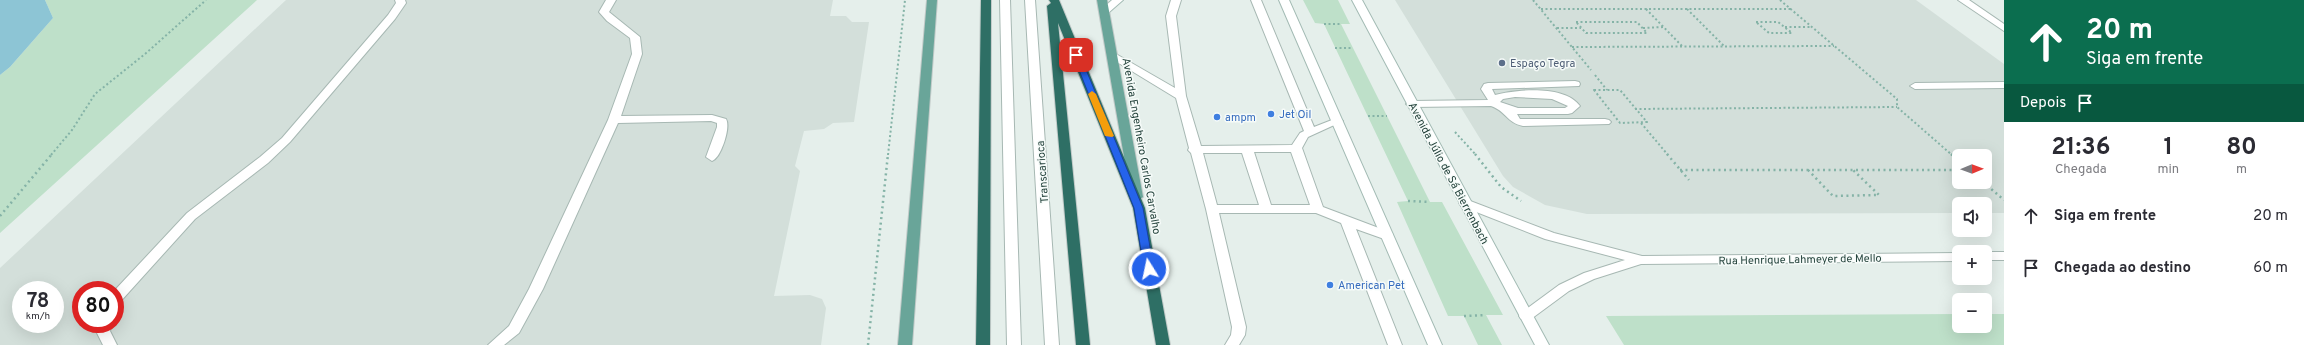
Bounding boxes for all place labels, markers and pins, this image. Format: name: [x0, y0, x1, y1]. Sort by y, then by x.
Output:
pin: [1059, 38, 1093, 72]
place label: Espaço Tegra: [1510, 57, 1576, 71]
marker: Espaço Tegra: [1497, 58, 1507, 68]
place label: Jet Oil: [1279, 108, 1311, 122]
marker: Jet Oil: [1266, 109, 1276, 119]
place label: ampm: [1225, 111, 1256, 125]
marker: ampm: [1212, 112, 1222, 122]
place label: American Pet: [1338, 279, 1405, 293]
marker: American Pet: [1325, 280, 1335, 290]

